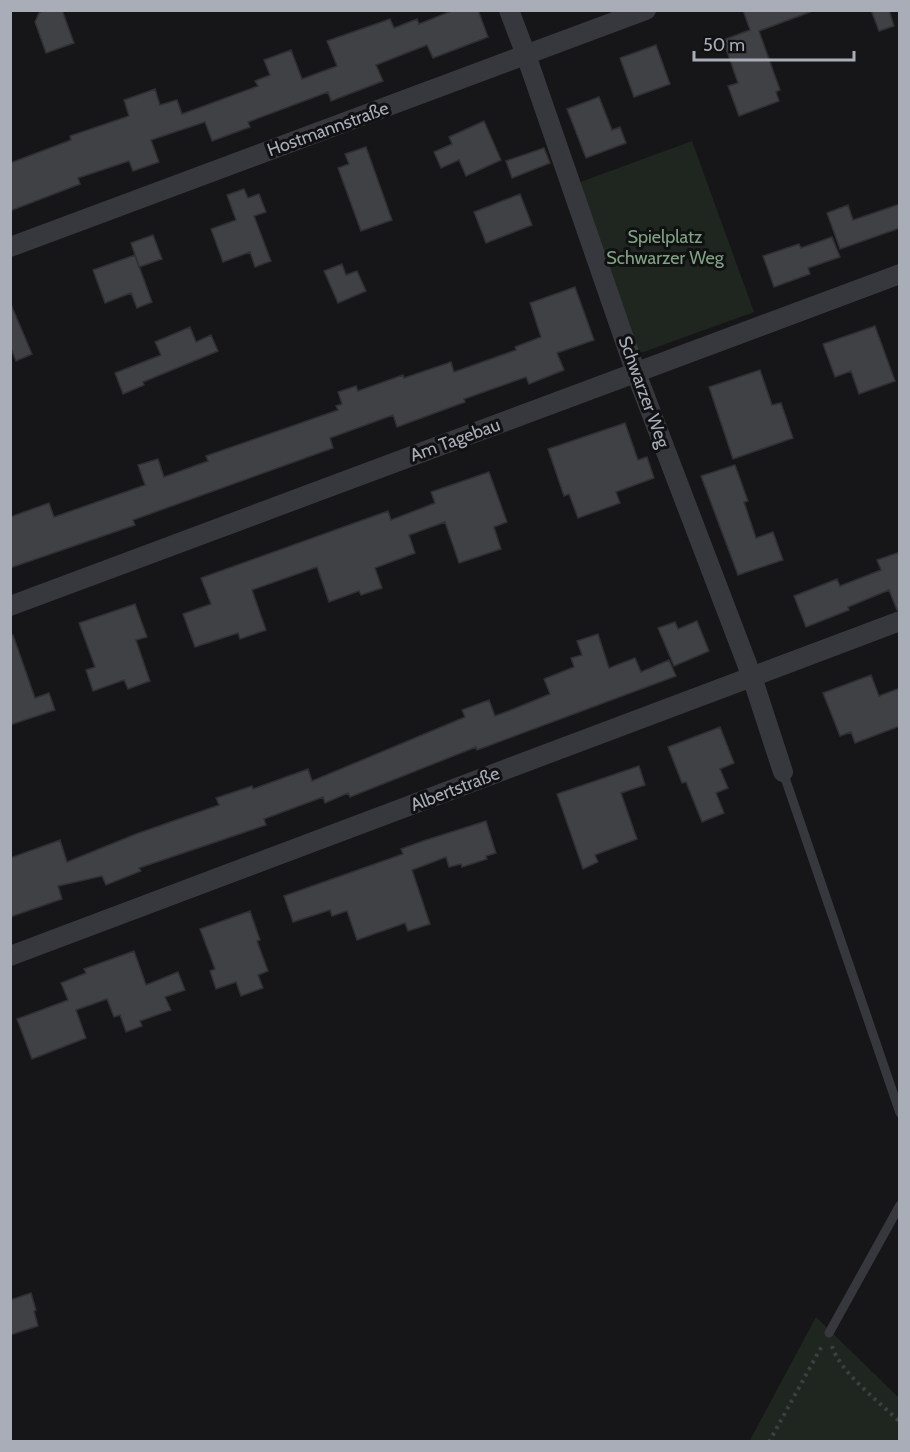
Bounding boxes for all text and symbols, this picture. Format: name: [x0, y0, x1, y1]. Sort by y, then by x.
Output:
scale bar: [694, 24, 854, 62]
text: 50 m: [703, 34, 745, 56]
street label: Hostmannstraße: [264, 97, 392, 161]
park label: Spielplatz Schwarzer Weg: [606, 226, 725, 269]
street label: Schwarzer Weg: [614, 333, 675, 452]
street label: Am Tagebau: [407, 414, 503, 466]
street label: Albertstraße: [407, 762, 503, 816]

